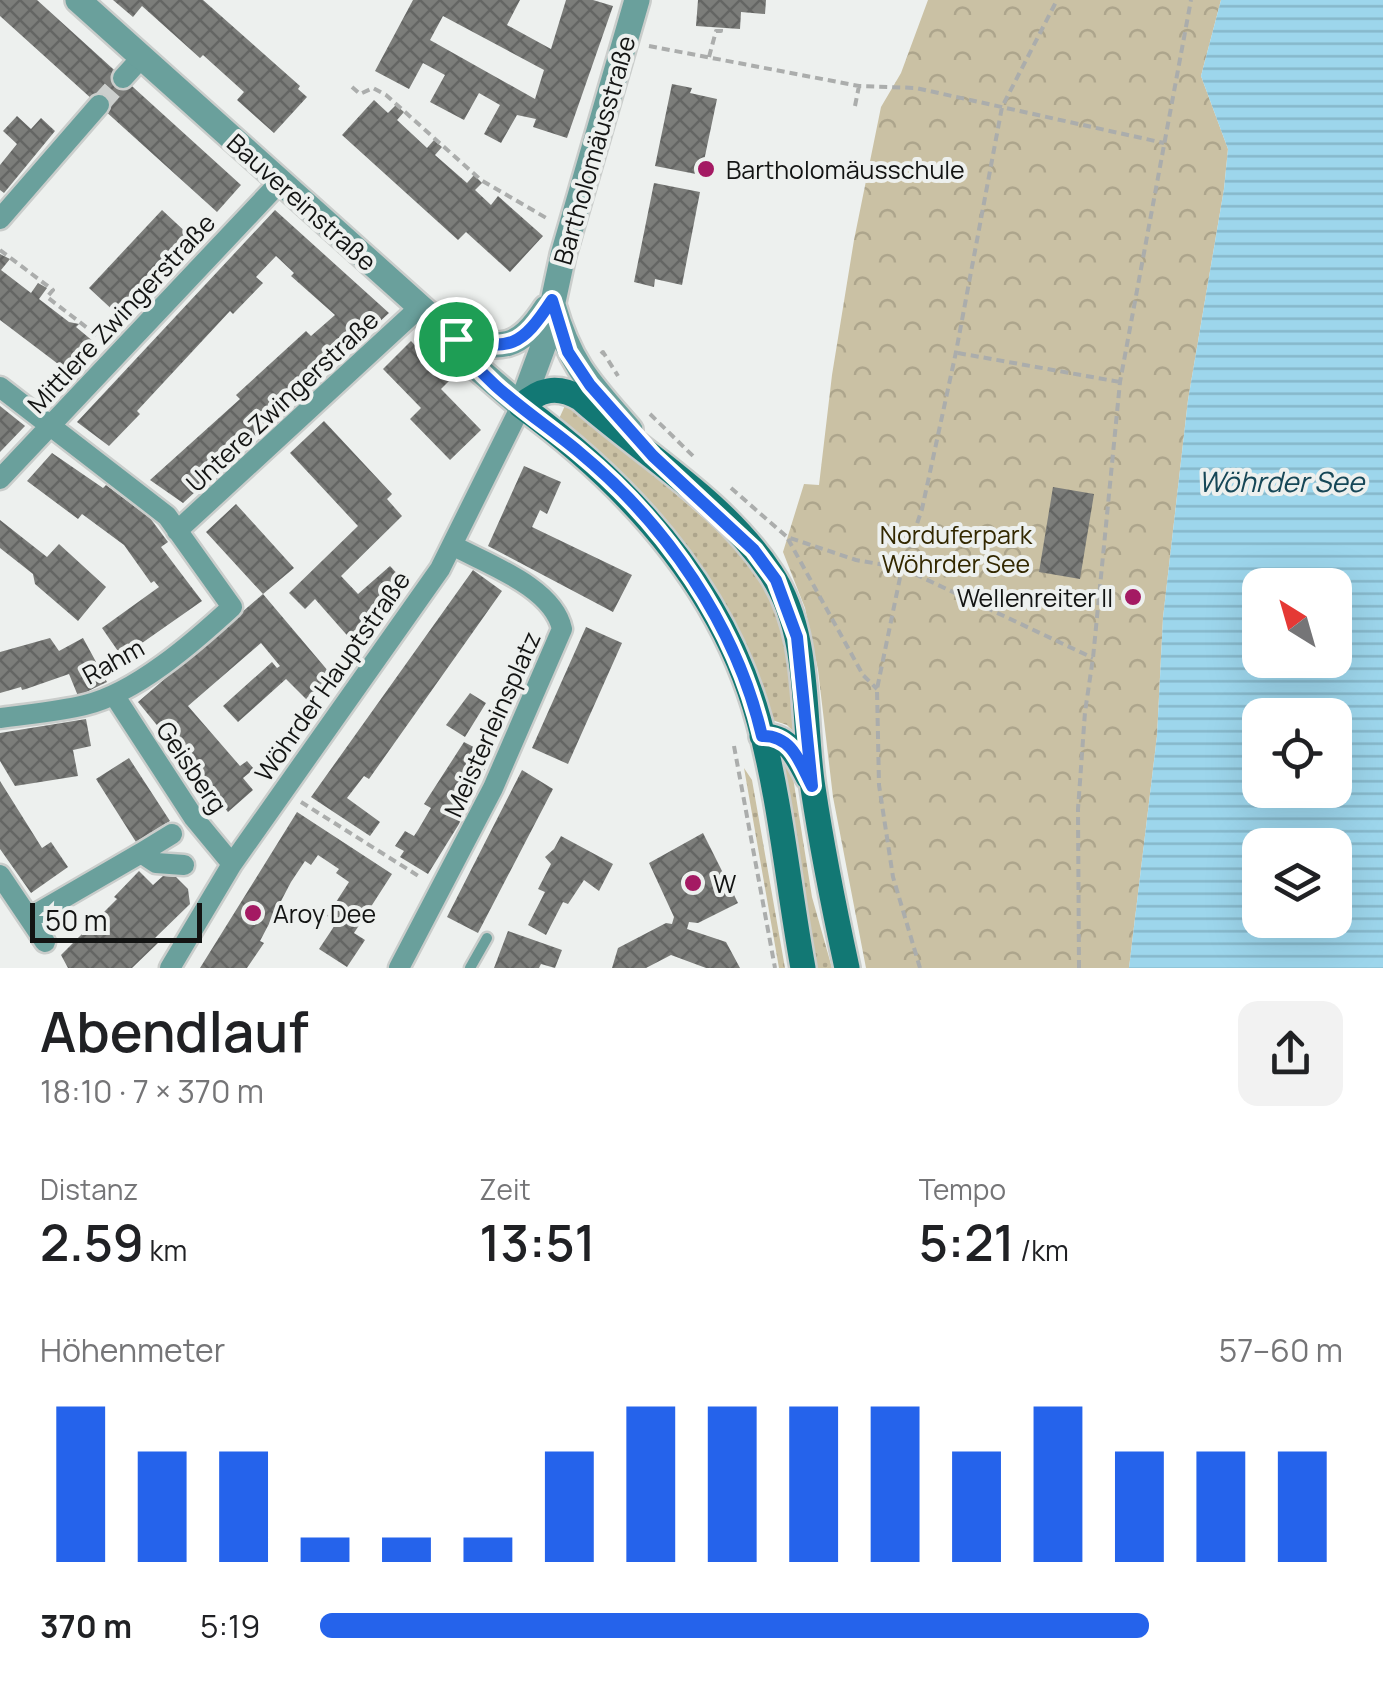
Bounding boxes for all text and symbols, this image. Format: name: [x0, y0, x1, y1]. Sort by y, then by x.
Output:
street label: Bartholomäusstraße: [545, 31, 643, 269]
street label: Bauvereinstraße: [220, 125, 384, 279]
place label: Bartholomäusschule: [726, 152, 965, 187]
marker: Bartholomäusschule: [695, 158, 717, 180]
street label: Mittlere Zwingerstraße: [19, 206, 223, 420]
pin: [414, 297, 499, 382]
street label: Untere Zwingerstraße: [178, 302, 386, 500]
icon: arrive: [429, 312, 484, 367]
water label: Wöhrder See: [1198, 462, 1366, 500]
park label: Norduferpark Wöhrder See: [880, 517, 1033, 581]
street label: Wöhrder Hauptstraße: [246, 564, 418, 788]
north arrow: [1242, 568, 1352, 678]
map controls: [1242, 568, 1352, 938]
place label: Wellenreiter II: [957, 580, 1113, 615]
marker: Wellenreiter II: [1122, 586, 1144, 608]
street label: Meisterleinsplatz: [435, 626, 549, 822]
street label: Rahm: [76, 630, 150, 692]
button: locate: [1242, 698, 1352, 808]
street label: Geisberg: [148, 714, 236, 820]
button: layers: [1242, 828, 1352, 938]
place label: W: [713, 866, 736, 901]
marker: W: [682, 872, 704, 894]
place label: Aroy Dee: [273, 896, 376, 931]
scale bar: [30, 898, 202, 943]
text: 50 m: [45, 901, 108, 939]
marker: Aroy Dee: [242, 902, 264, 924]
text: Abendlauf: [40, 993, 309, 1069]
button: share: [1238, 1001, 1343, 1106]
text: 18:10 · 7 × 370 m: [40, 1069, 264, 1113]
text: Distanz: [40, 1170, 138, 1208]
text: Zeit: [479, 1170, 531, 1208]
text: Tempo: [919, 1170, 1006, 1208]
text: 2.59: [40, 1208, 144, 1276]
text: 13:51: [479, 1208, 596, 1276]
text: 5:21: [919, 1208, 1015, 1276]
text: km: [144, 1231, 187, 1269]
text: /km: [1015, 1231, 1069, 1269]
text: Höhenmeter: [40, 1328, 225, 1372]
text: 57–60 m: [1219, 1328, 1343, 1372]
text: 370 m: [40, 1604, 132, 1648]
text: 5:19: [200, 1604, 260, 1648]

